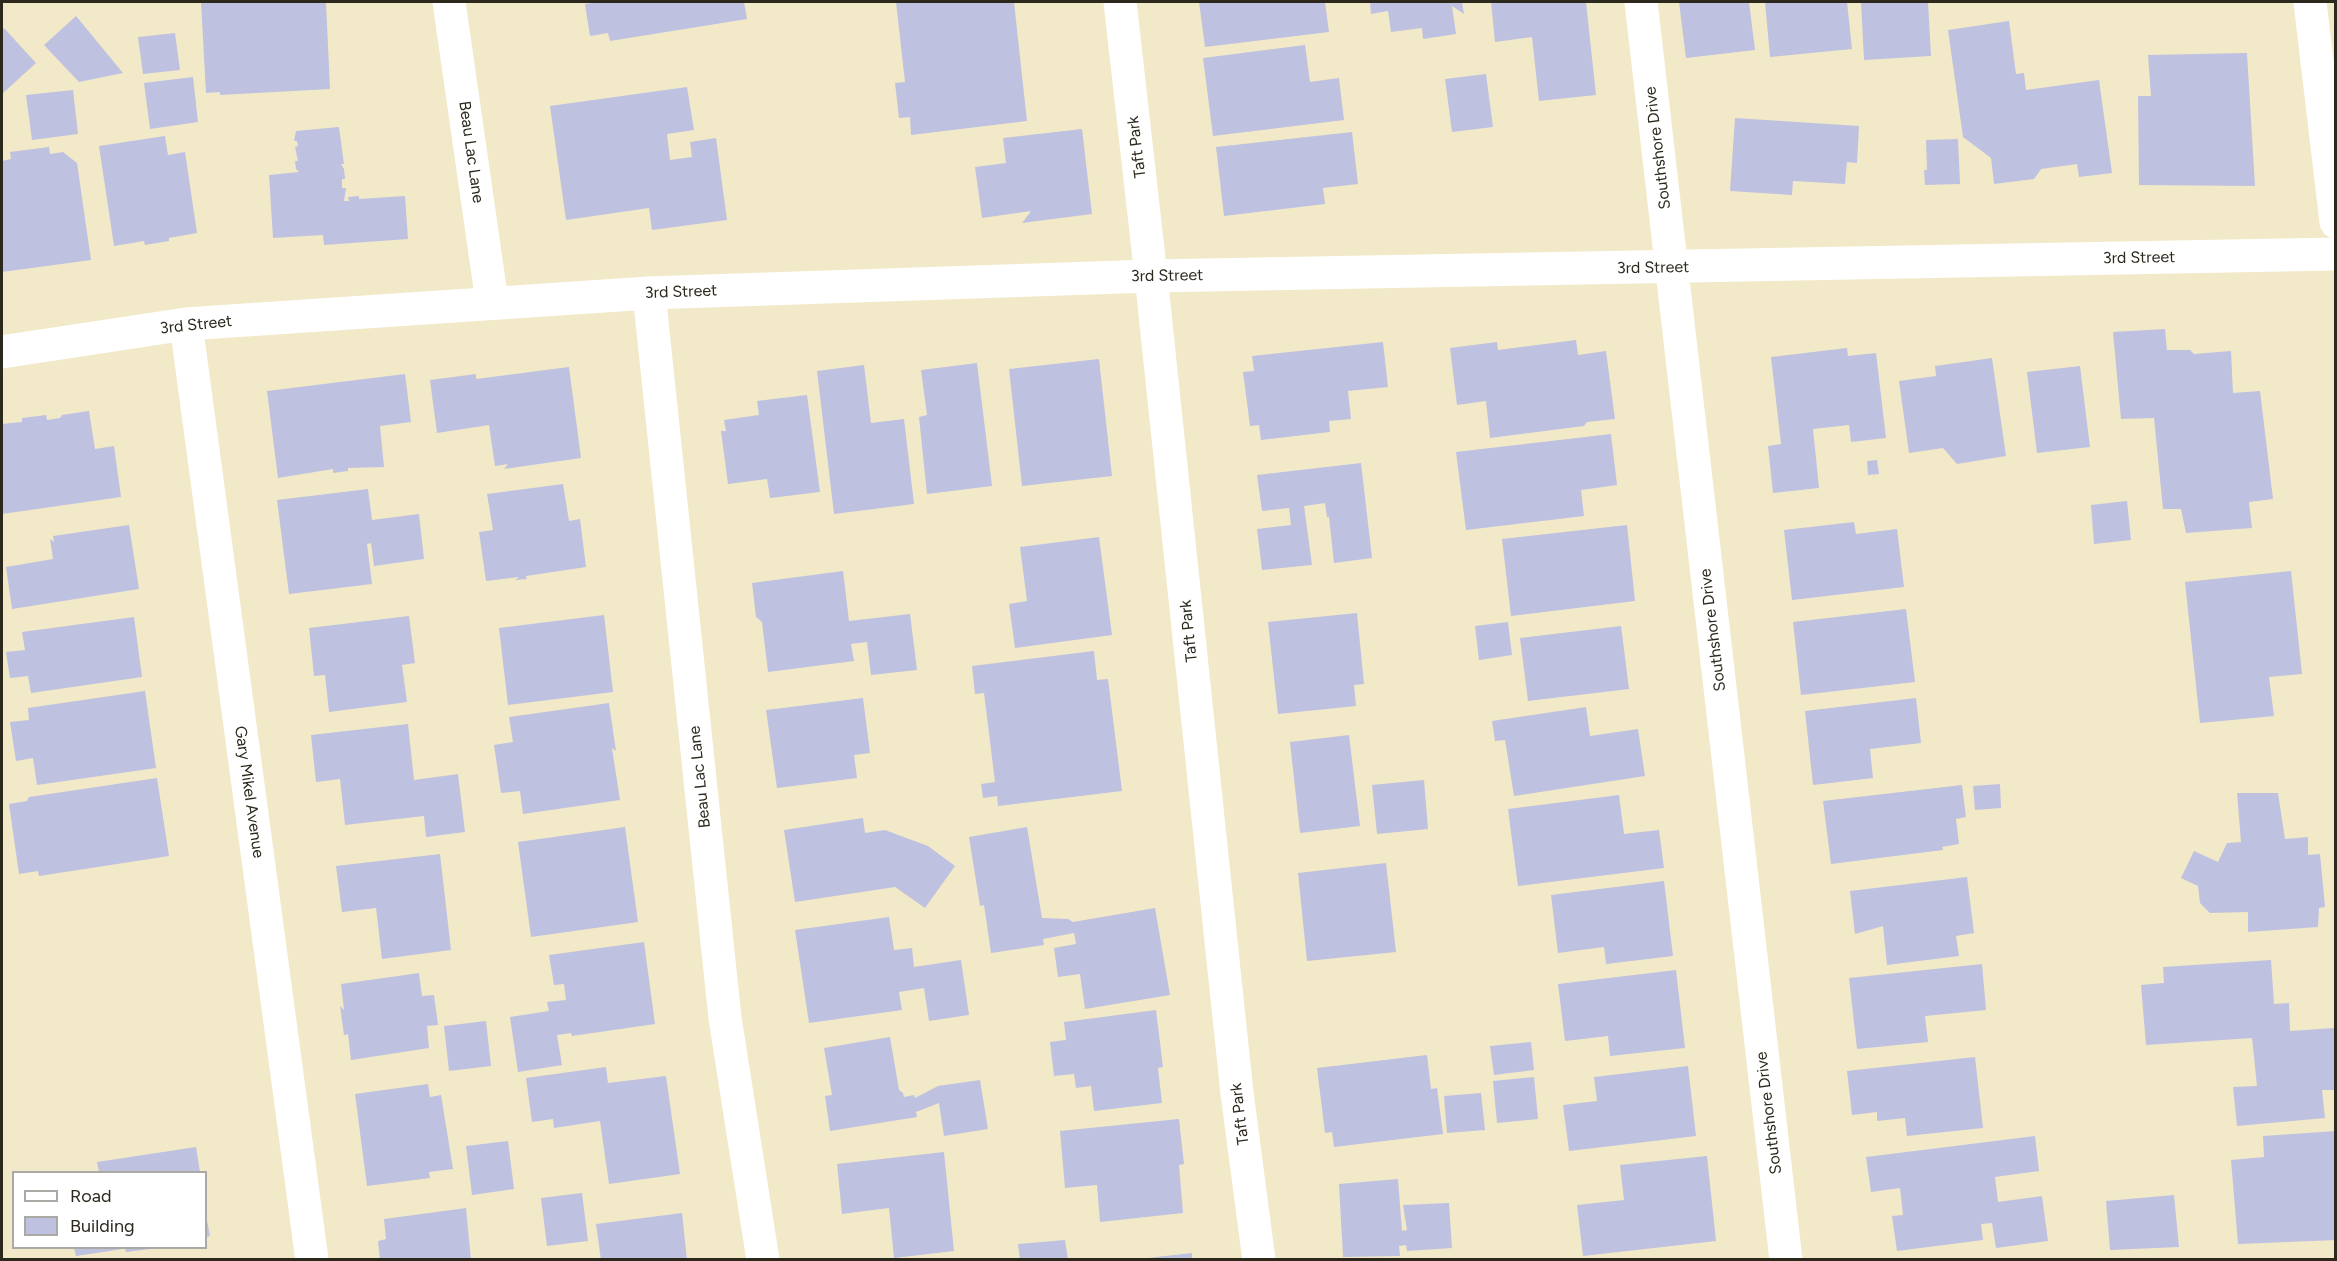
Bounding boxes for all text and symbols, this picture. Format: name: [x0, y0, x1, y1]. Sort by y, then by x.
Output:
street label: Southshore Drive: [1641, 85, 1675, 211]
street label: Beau Lac Lane: [454, 100, 488, 204]
street label: Taft Park: [1124, 115, 1150, 179]
street label: 3rd Street: [2103, 248, 2175, 268]
street label: 3rd Street: [1617, 258, 1689, 278]
street label: 3rd Street: [1131, 266, 1203, 286]
street label: 3rd Street: [645, 281, 717, 303]
street label: 3rd Street: [159, 312, 233, 338]
street label: Southshore Drive: [1696, 567, 1730, 693]
street label: Taft Park: [1176, 599, 1202, 663]
street label: Gary Mikel Avenue: [230, 725, 268, 859]
street label: Beau Lac Lane: [685, 725, 715, 829]
street label: Southshore Drive: [1752, 1050, 1786, 1176]
street label: Taft Park: [1227, 1082, 1253, 1146]
legend: [12, 1171, 207, 1249]
text: Road: [70, 1185, 111, 1207]
text: Building: [70, 1215, 135, 1237]

